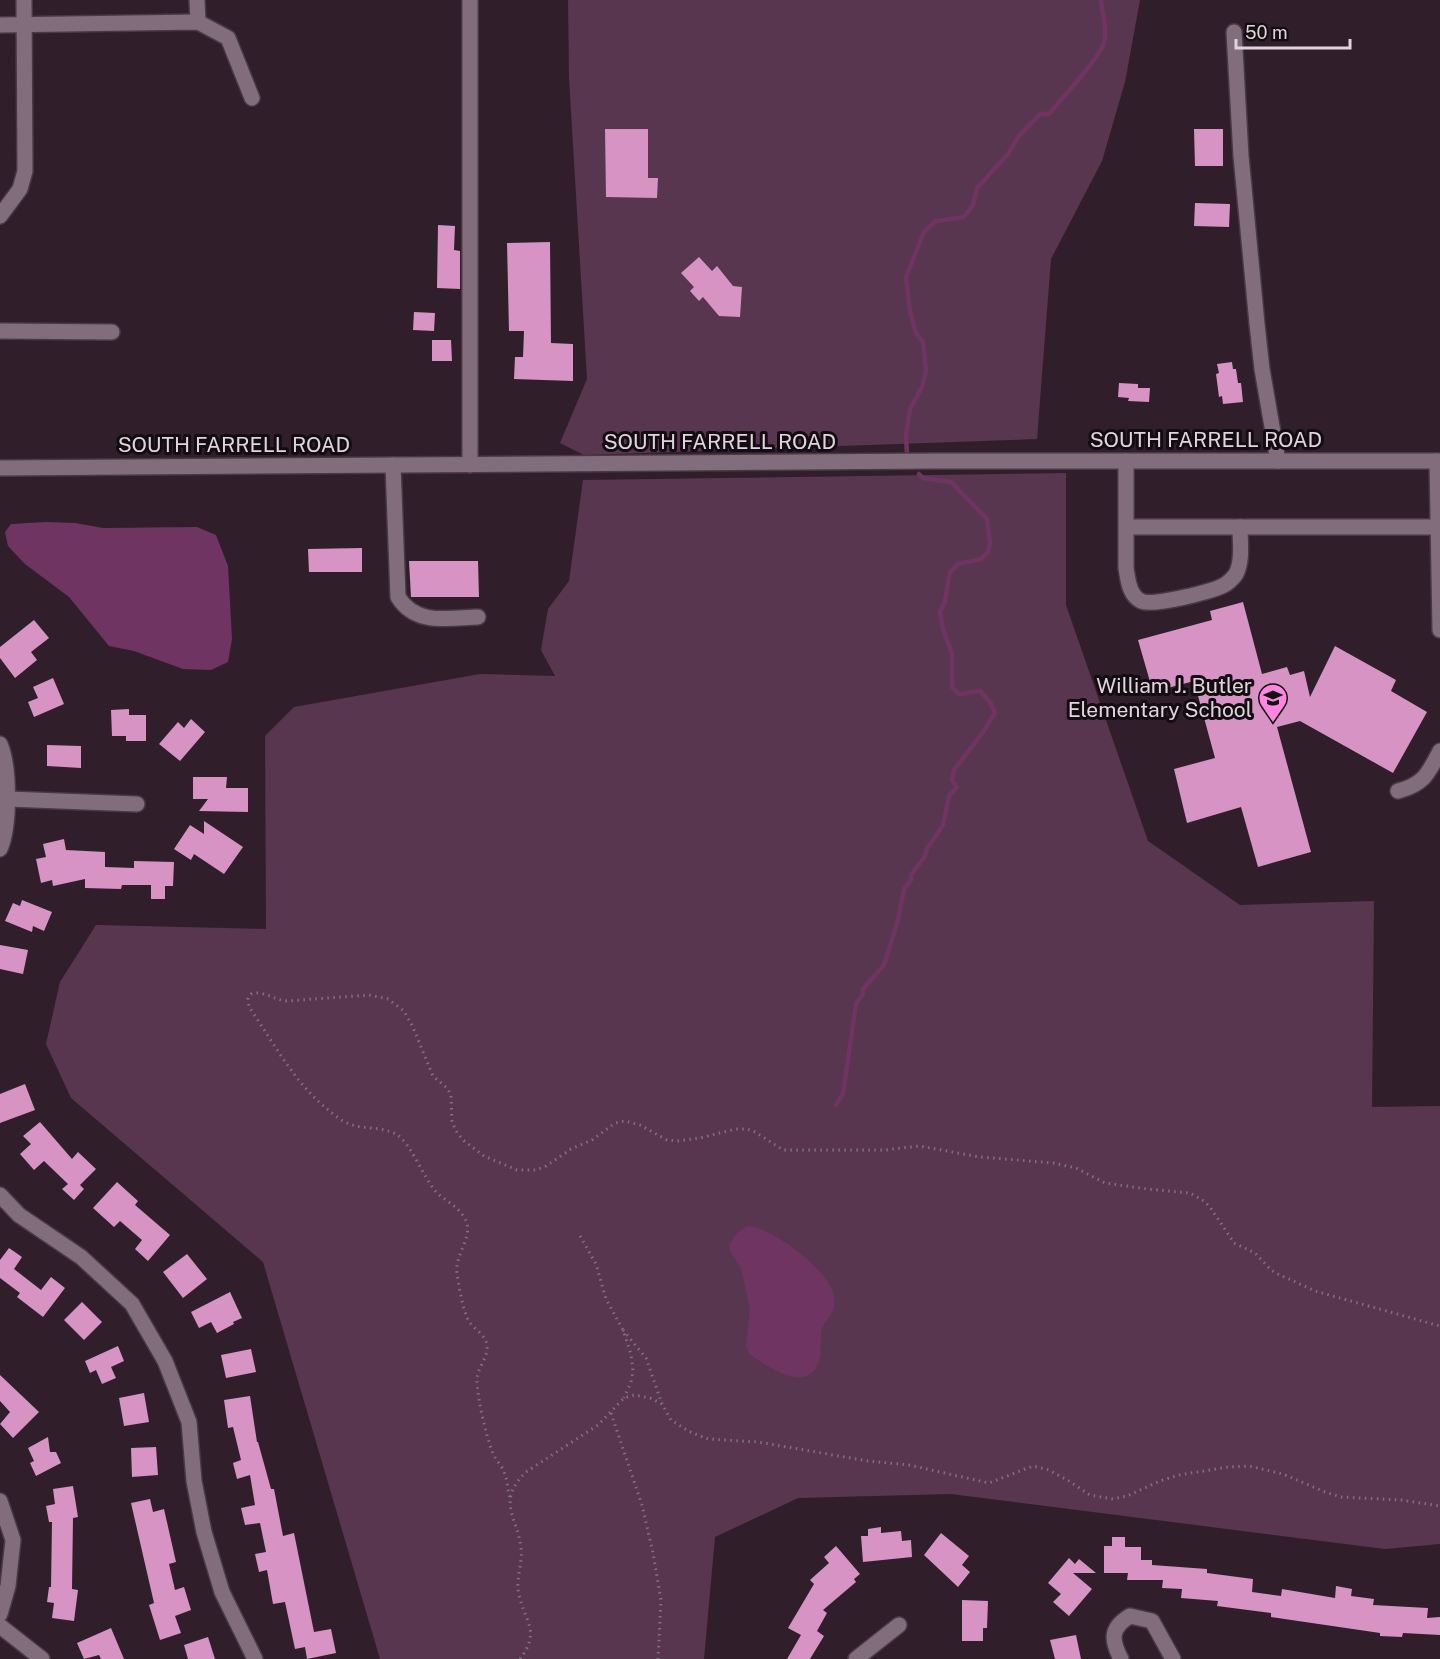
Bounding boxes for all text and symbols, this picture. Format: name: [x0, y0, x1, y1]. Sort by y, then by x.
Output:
scale bar: [1236, 12, 1350, 50]
text: 50 m: [1245, 22, 1288, 43]
street label: SOUTH FARRELL ROAD: [1090, 427, 1322, 452]
street label: SOUTH FARRELL ROAD: [604, 429, 836, 454]
street label: SOUTH FARRELL ROAD: [118, 432, 350, 457]
place label: William J. Butler Elementary School: [1068, 673, 1252, 722]
school or university icon: William J. Butler Elementary School: [1257, 682, 1289, 724]

